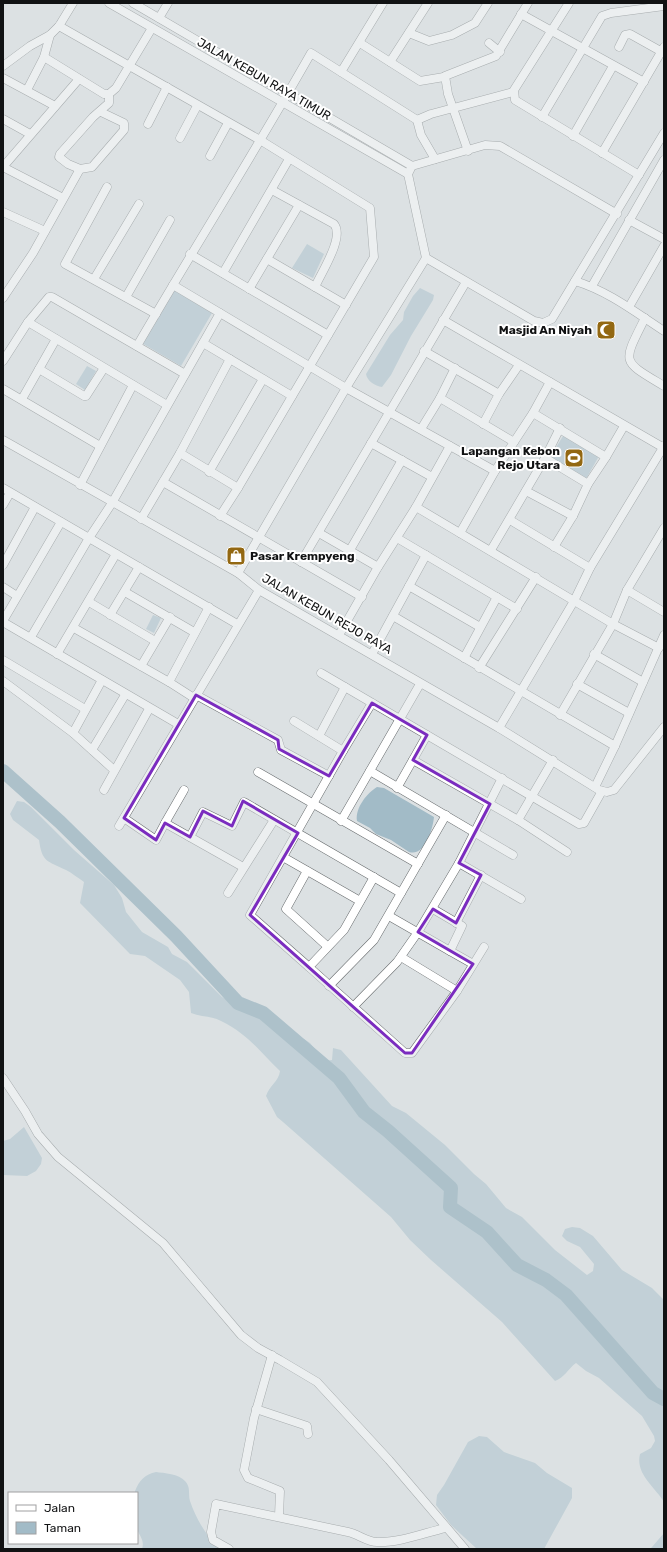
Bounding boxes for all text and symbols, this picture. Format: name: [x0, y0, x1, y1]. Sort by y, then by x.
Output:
street label: JALAN KEBUN RAYA TIMUR: [195, 35, 333, 123]
mosque icon: Masjid An Niyah: [595, 319, 617, 341]
place label: Masjid An Niyah: [499, 323, 592, 337]
place label: Lapangan Kebon Rejo Utara: [461, 444, 560, 472]
sports icon: Lapangan Kebon Rejo Utara: [563, 447, 585, 469]
shop icon: Pasar Krempyeng: [225, 545, 247, 567]
place label: Pasar Krempyeng: [250, 549, 355, 563]
street label: JALAN KEBUN REJO RAYA: [260, 571, 394, 657]
legend: [8, 1492, 138, 1544]
text: Jalan: [44, 1501, 75, 1515]
text: Taman: [44, 1521, 81, 1535]

